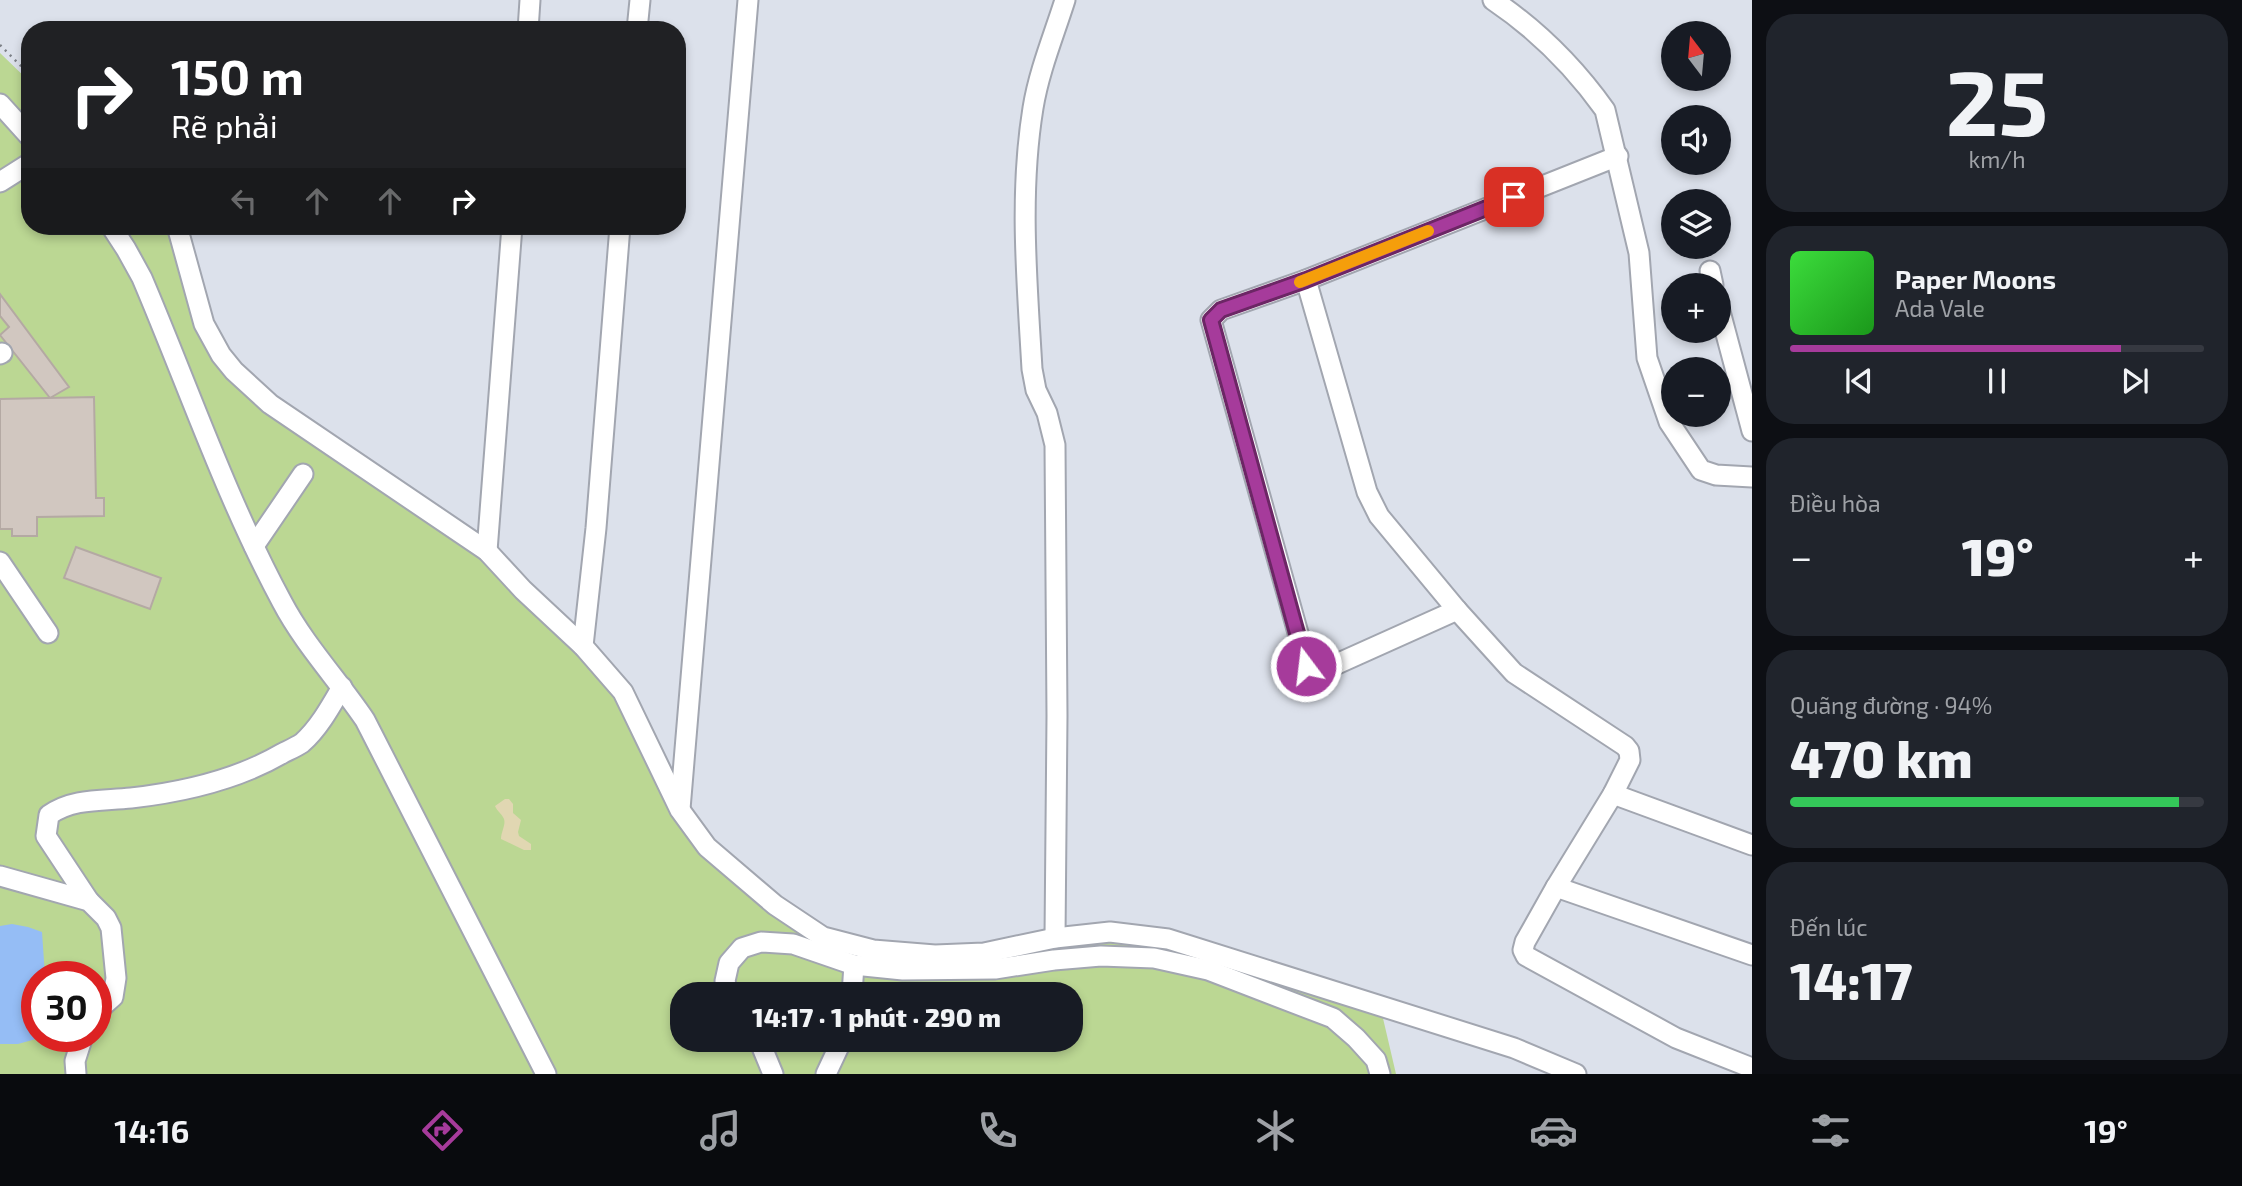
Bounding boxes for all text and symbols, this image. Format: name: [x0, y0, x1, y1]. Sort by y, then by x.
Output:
north arrow: [1661, 21, 1731, 91]
map controls: [1661, 21, 1731, 427]
text: 25: [1945, 45, 2049, 154]
text: 150 m: [171, 46, 304, 105]
icon: right: [56, 49, 147, 140]
button: sound: [1661, 105, 1731, 175]
text: Rẽ phải: [171, 106, 278, 144]
text: km/h: [1968, 145, 2026, 173]
pin: [1484, 167, 1544, 227]
icon: arrive: [1495, 178, 1533, 216]
icon: left: [225, 182, 263, 220]
icon: ahead: [298, 182, 336, 220]
icon: ahead: [371, 182, 409, 220]
icon: right: [444, 182, 482, 220]
button: layers: [1661, 189, 1731, 259]
text: Paper Moons: [1895, 263, 2056, 294]
button: +: [1661, 273, 1731, 343]
text: Ada Vale: [1895, 294, 1985, 322]
button: −: [1661, 357, 1731, 427]
icon: previous: [1840, 362, 1878, 400]
icon: pause: [1978, 362, 2016, 400]
icon: next: [2116, 362, 2154, 400]
text: Điều hòa: [1790, 489, 1881, 517]
text: 19°: [1962, 524, 2034, 586]
text: −: [1790, 533, 1812, 579]
text: +: [2183, 533, 2204, 579]
position arrow: [1269, 629, 1343, 703]
text: Quãng đường · 94%: [1790, 691, 1992, 719]
text: 470 km: [1790, 726, 1973, 788]
text: Đến lúc: [1790, 913, 1867, 941]
text: 14:17: [1790, 948, 1912, 1010]
speed limit sign: 30: [21, 961, 112, 1052]
text: 14:17 · 1 phút · 290 m: [752, 1001, 1001, 1032]
icon: directions: [418, 1106, 467, 1155]
icon: music: [696, 1106, 745, 1155]
icon: phone: [973, 1106, 1022, 1155]
icon: climate: [1251, 1106, 1300, 1155]
icon: car: [1529, 1106, 1578, 1155]
icon: filters: [1806, 1106, 1855, 1155]
text: 14:16: [114, 1111, 189, 1149]
text: 19°: [2084, 1111, 2128, 1149]

